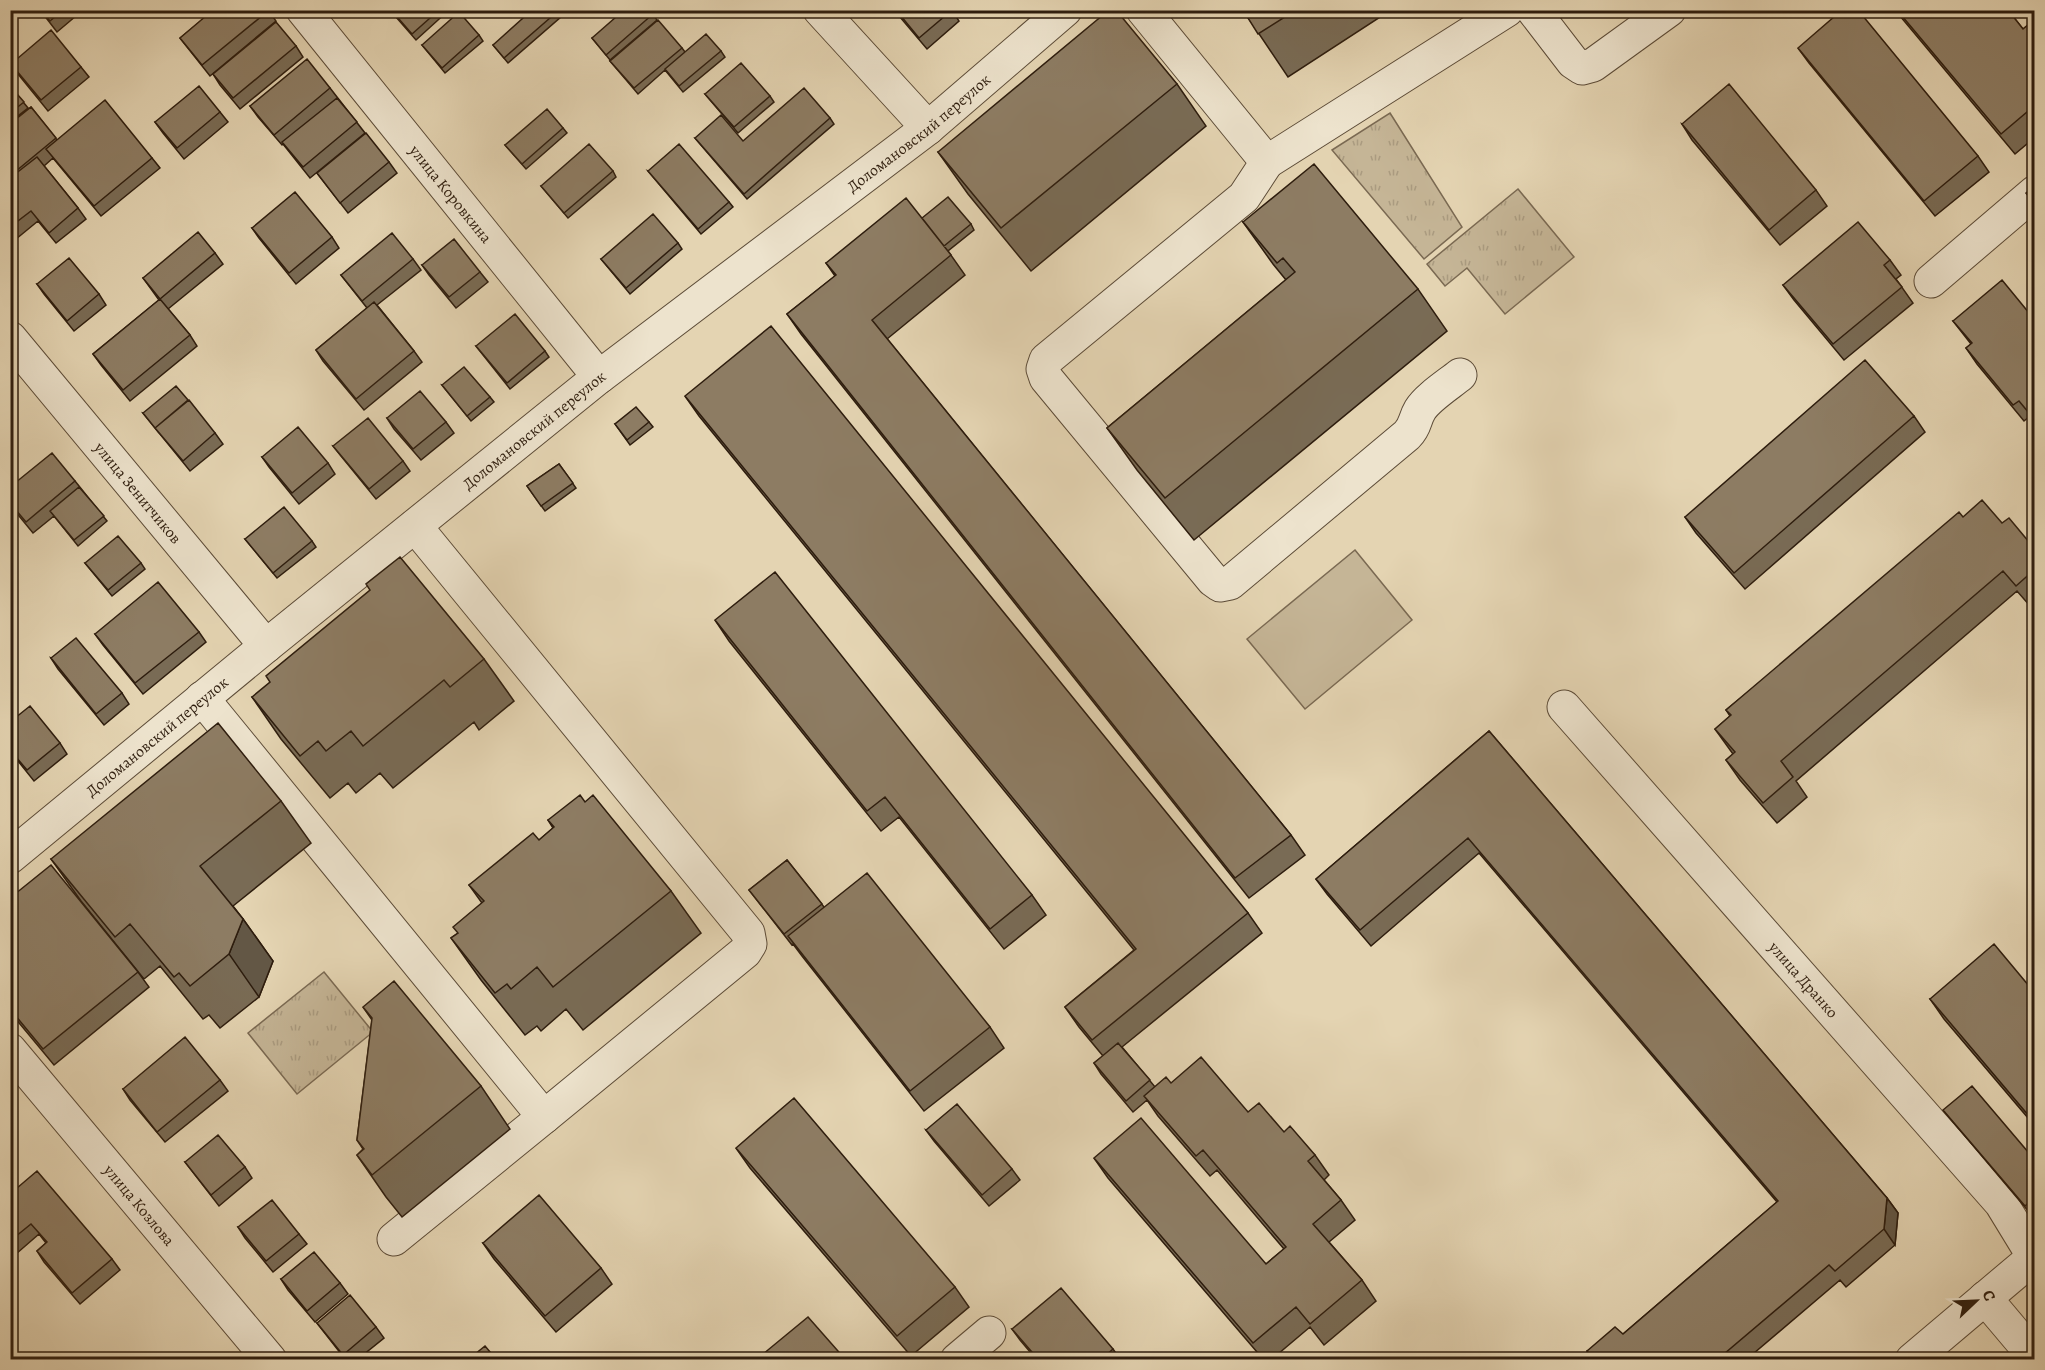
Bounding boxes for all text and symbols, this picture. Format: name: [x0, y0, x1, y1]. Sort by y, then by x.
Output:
street label: Доломановский переулок: [842, 69, 996, 198]
street label: улица Коровкина: [403, 140, 497, 249]
street label: Доломановский переулок: [458, 366, 611, 495]
street label: улица Зенитчиков: [88, 437, 187, 549]
street label: Доломановский переулок: [81, 672, 233, 802]
street label: улица Дранко: [1763, 936, 1843, 1023]
street label: улица Козлова: [98, 1159, 180, 1251]
north arrow: [1946, 1271, 2006, 1331]
text: С: [1977, 1287, 2001, 1304]

